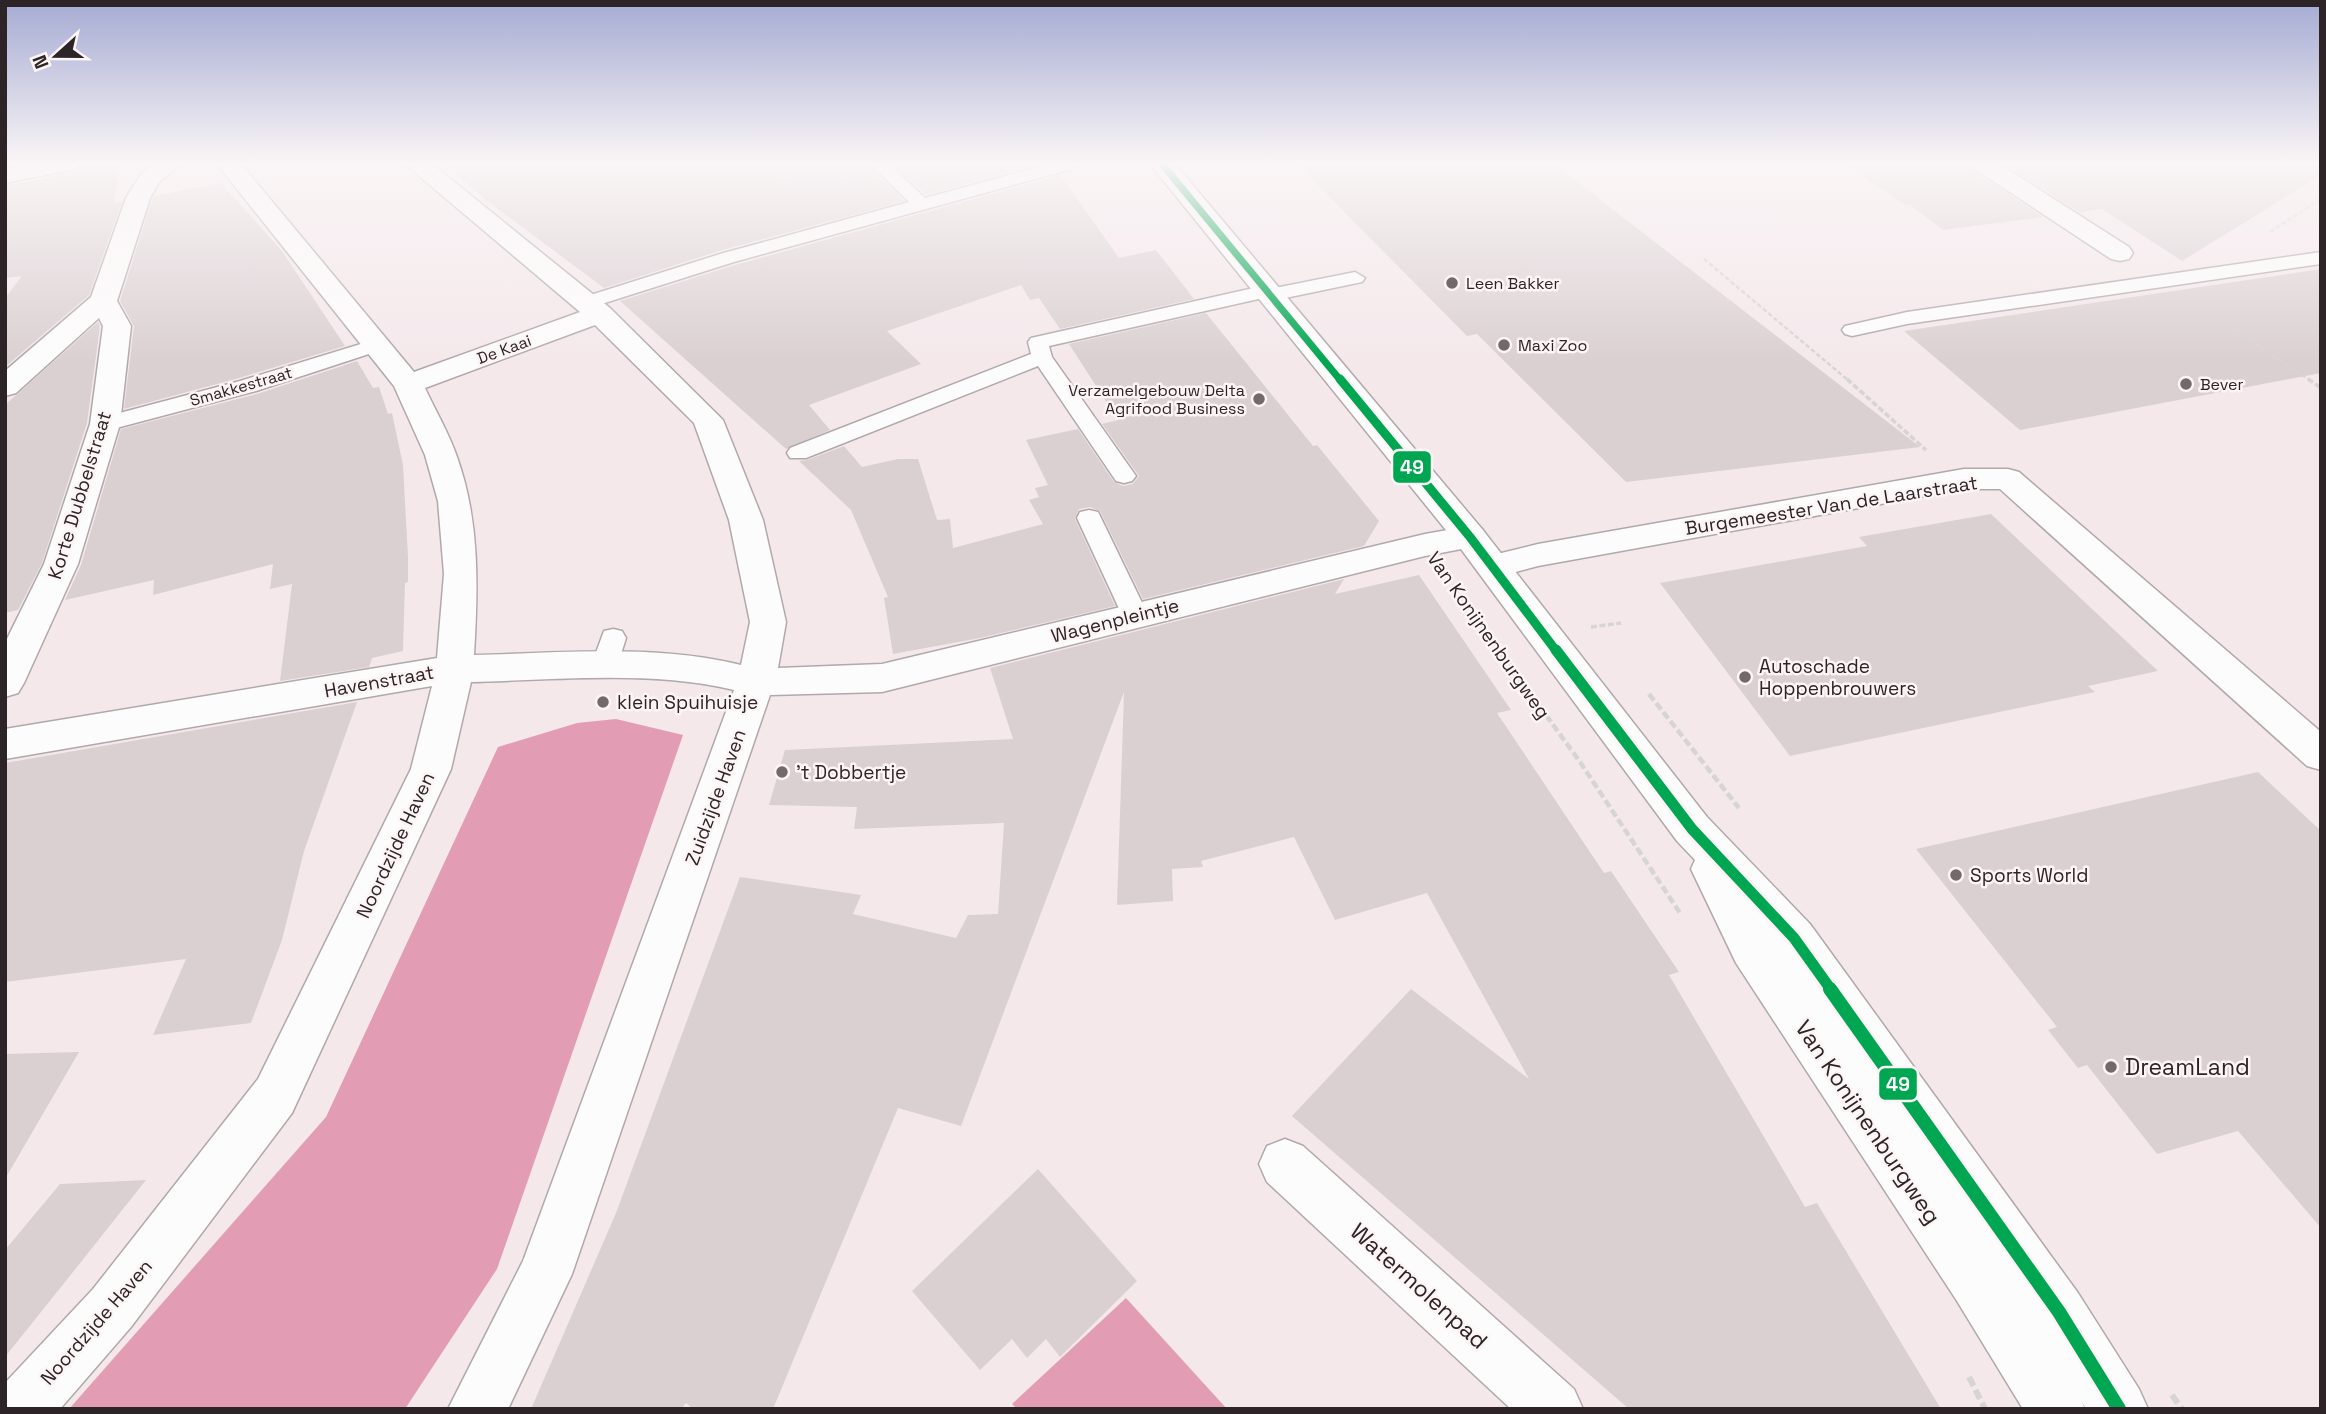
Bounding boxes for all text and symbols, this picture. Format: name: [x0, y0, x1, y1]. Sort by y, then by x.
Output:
north arrow: [21, 21, 91, 91]
text: N: [27, 51, 55, 72]
place label: Leen Bakker: [1466, 273, 1560, 294]
marker: Leen Bakker: [1444, 275, 1460, 291]
street label: De Kaai: [474, 330, 534, 369]
place label: Maxi Zoo: [1518, 335, 1587, 356]
marker: Maxi Zoo: [1496, 337, 1512, 353]
street label: Smakkestraat: [187, 362, 295, 411]
place label: Bever: [2200, 374, 2244, 395]
marker: Bever: [2178, 376, 2194, 392]
place label: Verzamelgebouw Delta Agrifood Business: [1068, 380, 1245, 419]
marker: Verzamelgebouw Delta Agrifood Business: [1251, 391, 1267, 407]
street label: Korte Dubbelstraat: [42, 408, 117, 582]
line badge: 49: [1392, 450, 1432, 484]
text: 49: [1400, 455, 1424, 480]
street label: Burgemeester Van de Laarstraat: [1683, 470, 1979, 541]
street label: Van Konijnenburgweg: [1421, 547, 1556, 724]
street label: Wagenpleintje: [1049, 593, 1182, 648]
place label: Autoschade Hoppenbrouwers: [1759, 654, 1916, 701]
street label: Havenstraat: [322, 660, 436, 703]
marker: Autoschade Hoppenbrouwers: [1737, 669, 1753, 685]
place label: klein Spuihuisje: [617, 690, 758, 715]
marker: klein Spuihuisje: [595, 694, 611, 710]
street label: Zuidzijde Haven: [679, 726, 752, 868]
place label: 't Dobbertje: [796, 760, 906, 785]
marker: 't Dobbertje: [774, 764, 790, 780]
street label: Noordzijde Haven: [351, 768, 440, 922]
place label: Sports World: [1970, 863, 2088, 888]
marker: Sports World: [1948, 867, 1964, 883]
street label: Van Konijnenburgweg: [1788, 1014, 1948, 1230]
place label: DreamLand: [2125, 1052, 2250, 1082]
marker: DreamLand: [2103, 1059, 2119, 1075]
line badge: 49: [1878, 1067, 1918, 1101]
text: 49: [1886, 1072, 1910, 1097]
street label: Watermolenpad: [1344, 1216, 1494, 1356]
street label: Noordzijde Haven: [35, 1254, 158, 1390]

